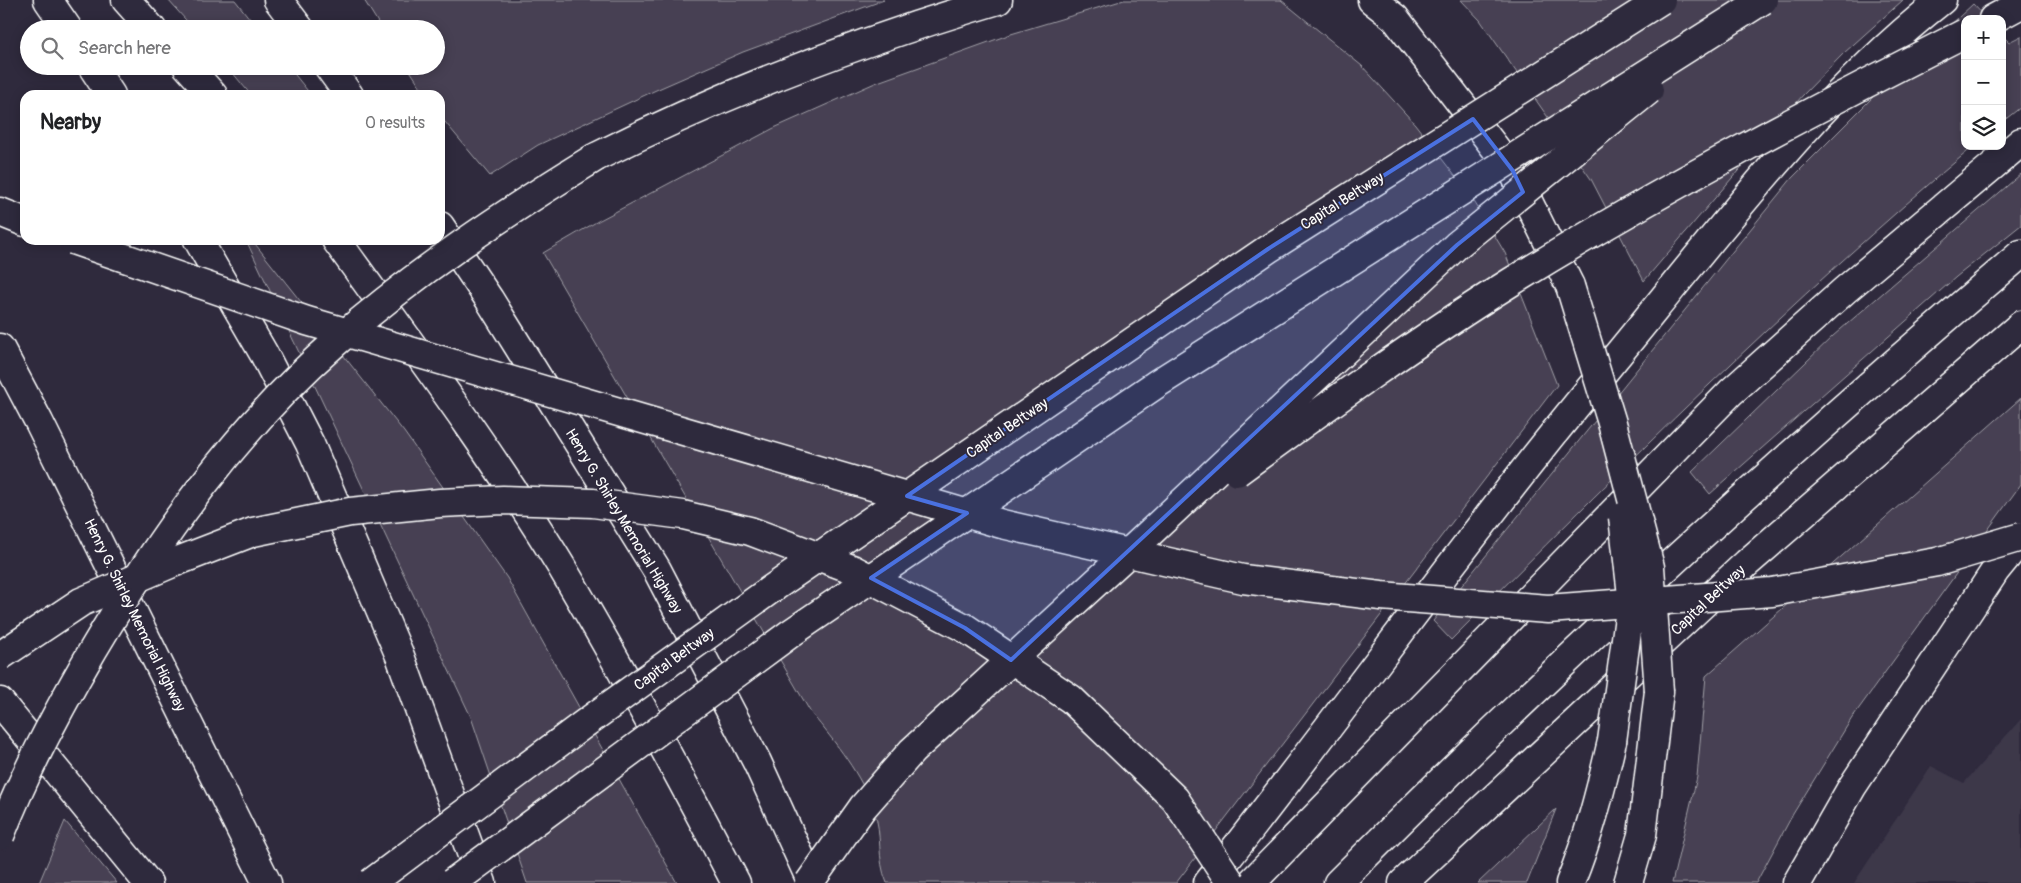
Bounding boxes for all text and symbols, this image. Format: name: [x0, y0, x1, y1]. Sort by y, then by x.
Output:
map controls: [1961, 15, 2006, 150]
button: +: [1961, 15, 2006, 60]
search box: [20, 20, 445, 75]
icon: search: [38, 34, 66, 62]
text: Search here: [78, 36, 171, 60]
button: −: [1961, 60, 2006, 105]
button: layers: [1961, 105, 2006, 150]
text: Nearby: [40, 109, 101, 136]
text: 0 results: [365, 113, 425, 133]
street label: Capital Beltway: [1297, 168, 1388, 235]
street label: Capital Beltway: [963, 394, 1052, 463]
street label: Henry G. Shirley Memorial Highway: [561, 425, 687, 618]
street label: Henry G. Shirley Memorial Highway: [79, 516, 190, 715]
street label: Capital Beltway: [1667, 561, 1750, 640]
street label: Capital Beltway: [630, 624, 719, 695]

